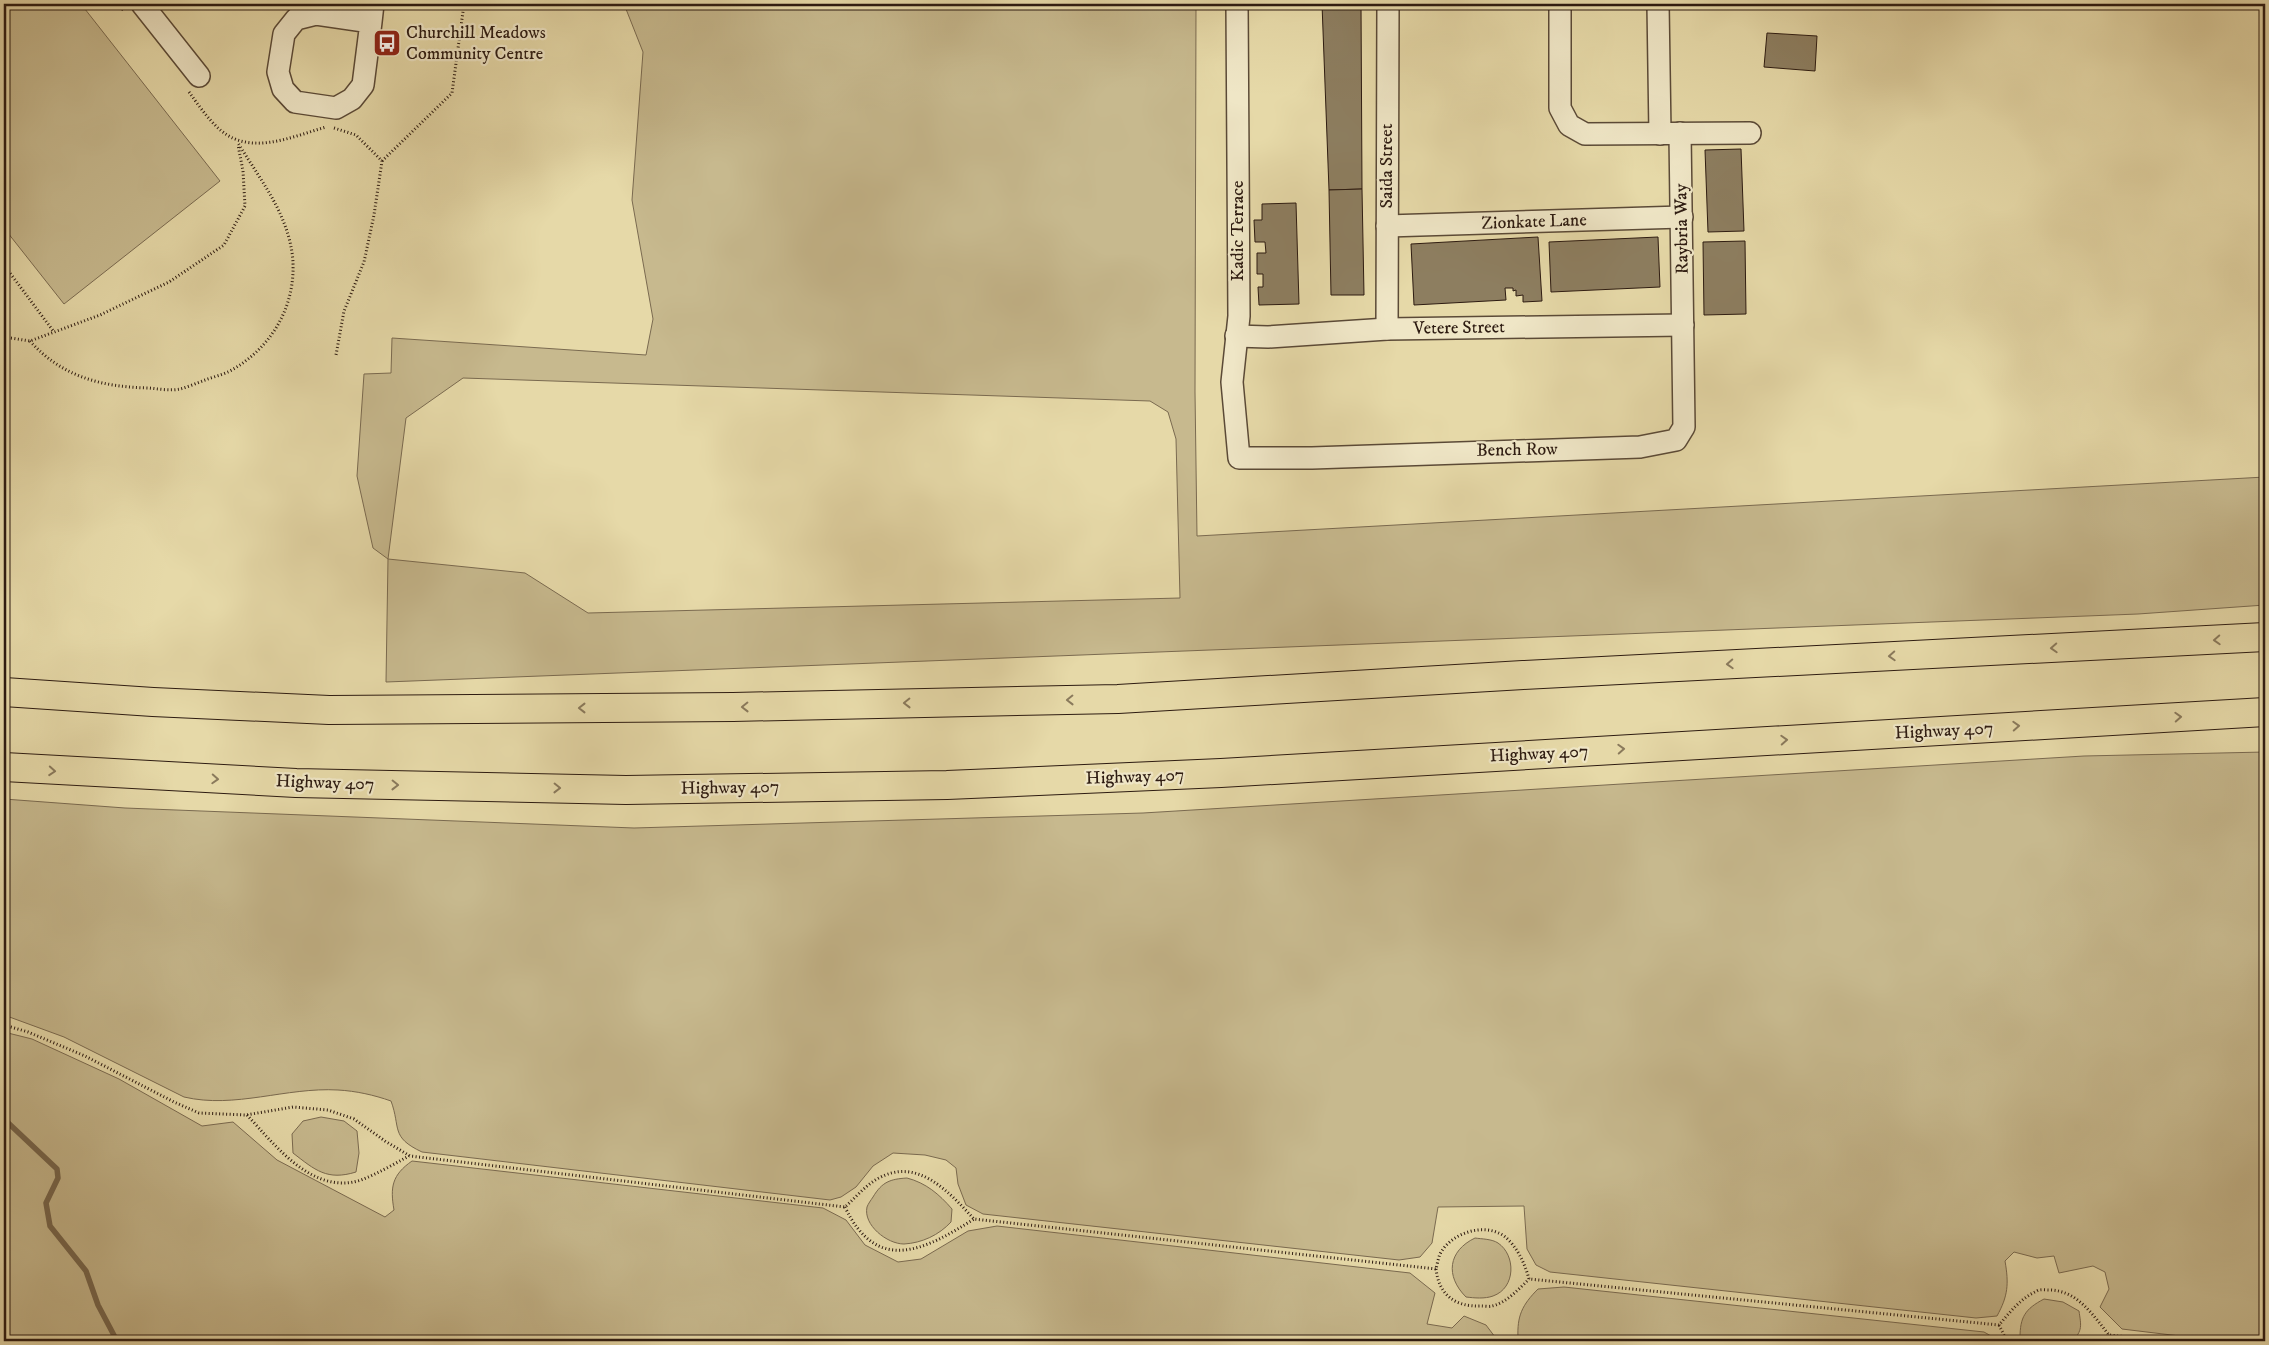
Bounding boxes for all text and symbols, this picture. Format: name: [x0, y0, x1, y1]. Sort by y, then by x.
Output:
place label: Churchill Meadows Community Centre: [406, 22, 546, 65]
bus stop icon: Churchill Meadows Community Centre: [372, 28, 402, 58]
street label: Saida Street: [1376, 123, 1398, 208]
street label: Kadic Terrace: [1227, 180, 1249, 282]
street label: Raybria Way: [1670, 183, 1694, 275]
street label: Zionkate Lane: [1481, 209, 1587, 235]
street label: Vetere Street: [1412, 316, 1505, 340]
street label: Bench Row: [1476, 438, 1558, 462]
one-way arrow: [2212, 634, 2220, 645]
one-way arrow: [2050, 643, 2058, 653]
one-way arrow: [1888, 651, 1896, 662]
one-way arrow: [1725, 659, 1733, 670]
one-way arrow: [1065, 695, 1073, 705]
one-way arrow: [903, 698, 911, 709]
one-way arrow: [741, 702, 748, 712]
one-way arrow: [578, 703, 586, 713]
one-way arrow: [2174, 712, 2182, 723]
street label: Highway 407: [1894, 717, 1994, 745]
one-way arrow: [2012, 721, 2020, 732]
one-way arrow: [1780, 734, 1788, 745]
street label: Highway 407: [1489, 740, 1589, 768]
one-way arrow: [1618, 743, 1626, 754]
street label: Highway 407: [1085, 764, 1185, 790]
one-way arrow: [49, 765, 57, 776]
street label: Highway 407: [275, 770, 375, 796]
one-way arrow: [211, 774, 219, 784]
street label: Highway 407: [680, 776, 780, 800]
one-way arrow: [391, 780, 399, 790]
one-way arrow: [553, 783, 561, 794]

